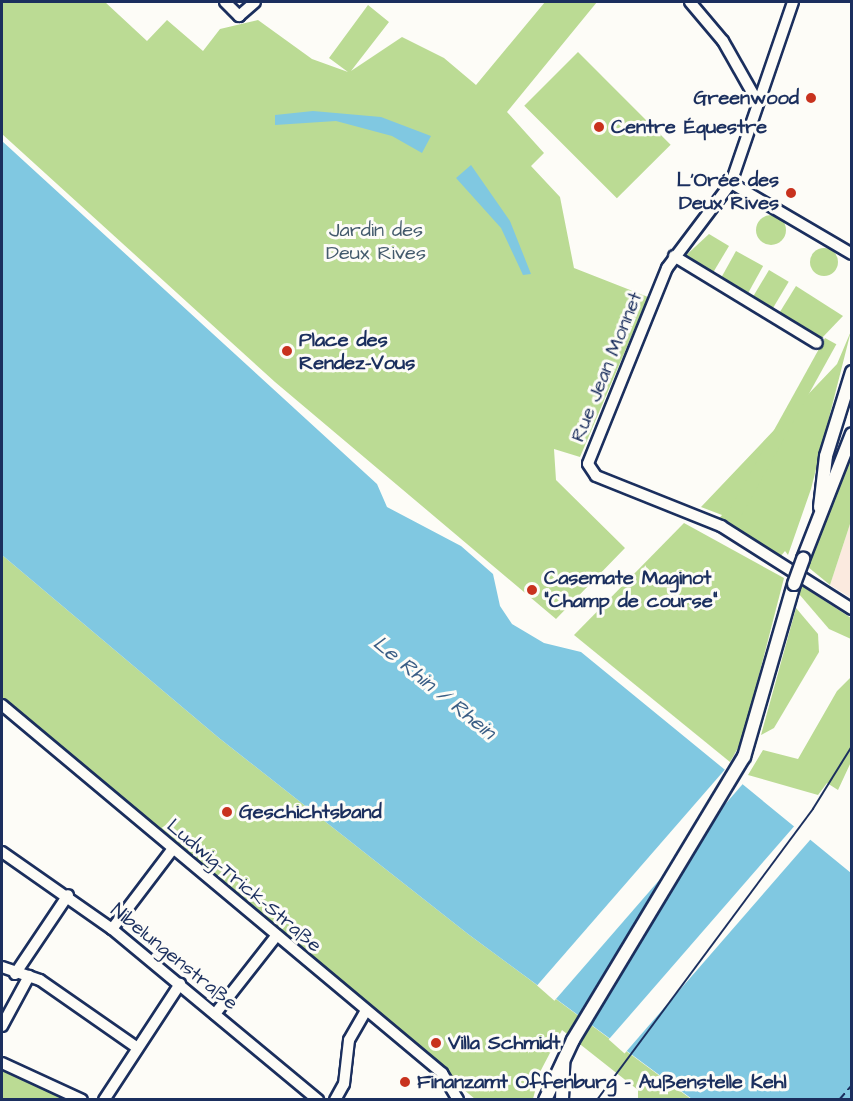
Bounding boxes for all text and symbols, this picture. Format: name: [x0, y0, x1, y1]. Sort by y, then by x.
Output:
place label: Greenwood: [694, 86, 799, 110]
marker: Greenwood: [804, 91, 818, 105]
place label: Centre Équestre: [611, 115, 767, 139]
marker: Centre Équestre: [592, 120, 606, 134]
place label: L'Orée des Deux Rives: [677, 169, 779, 216]
marker: L'Orée des Deux Rives: [784, 186, 798, 200]
park label: Jardin des Deux Rives: [326, 218, 426, 265]
street label: Rue Jean Monnet: [566, 289, 648, 445]
place label: Place des Rendez-Vous: [299, 328, 415, 375]
marker: Place des Rendez-Vous: [280, 344, 294, 358]
place label: Casemate Maginot "Champ de course": [544, 566, 717, 613]
marker: Casemate Maginot "Champ de course": [525, 583, 539, 597]
water label: Le Rhin / Rhein: [368, 631, 500, 745]
place label: Geschichtsband: [239, 800, 382, 824]
marker: Geschichtsband: [220, 805, 234, 819]
street label: Ludwig-Trick-Straße: [162, 814, 326, 958]
street label: Nibelungenstraße: [106, 898, 242, 1016]
place label: Villa Schmidt: [448, 1031, 560, 1055]
marker: Villa Schmidt: [429, 1036, 443, 1050]
place label: Finanzamt Offenburg - Außenstelle Kehl: [417, 1070, 787, 1094]
marker: Finanzamt Offenburg - Außenstelle Kehl: [398, 1075, 412, 1089]

